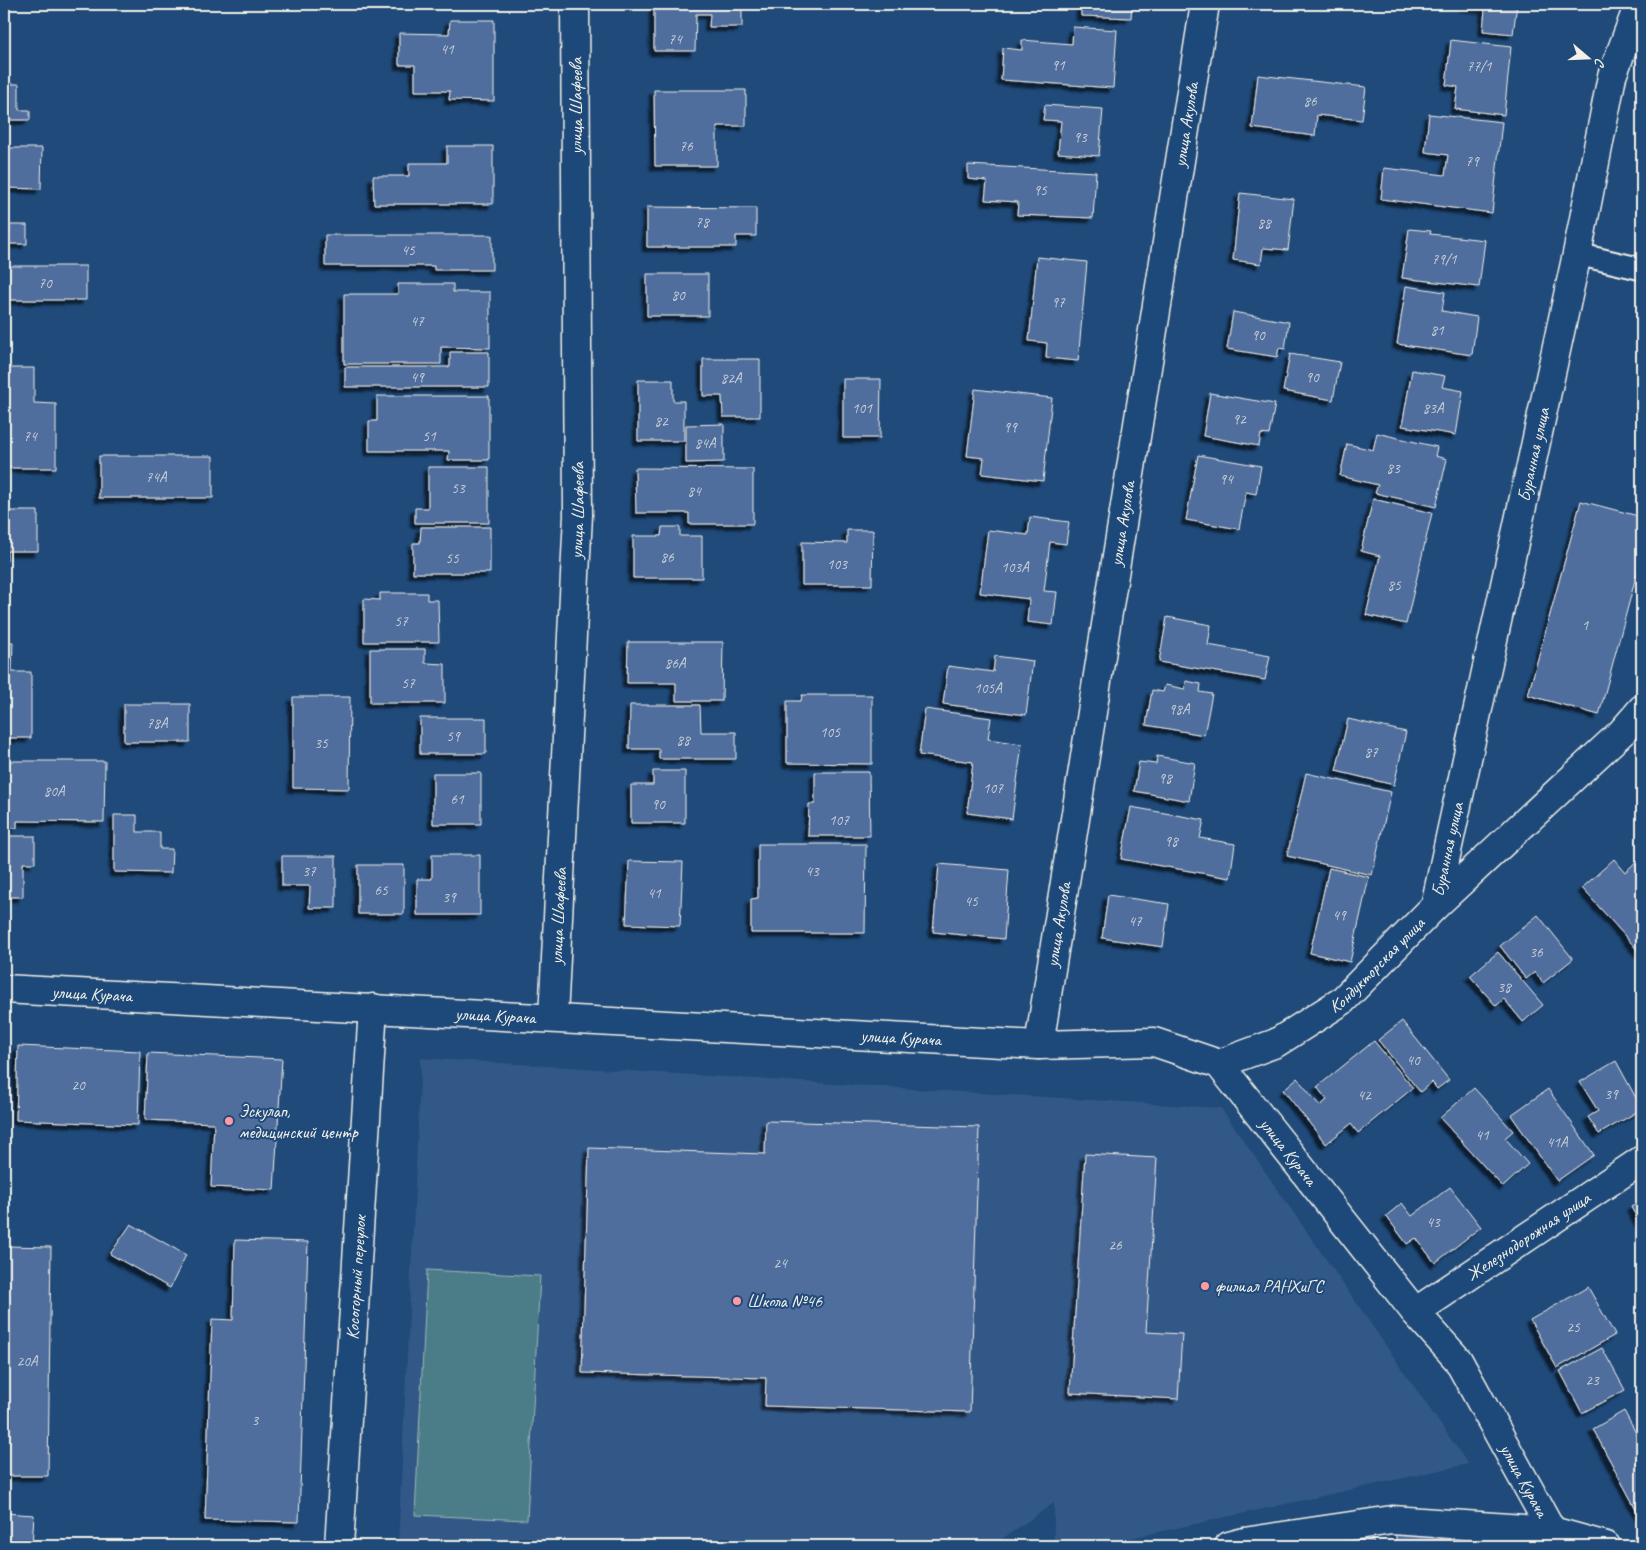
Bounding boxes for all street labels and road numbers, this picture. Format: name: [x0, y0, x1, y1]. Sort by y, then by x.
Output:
street label: улица Шафеева: [565, 56, 587, 155]
street label: улица Акулова: [1168, 79, 1204, 170]
street label: Буранная улица: [1512, 405, 1554, 504]
street label: улица Шафеева: [565, 461, 589, 561]
street label: улица Акулова: [1104, 478, 1140, 569]
street label: Буранная улица: [1426, 799, 1468, 898]
street label: улица Шафеева: [545, 866, 572, 966]
street label: улица Акулова: [1040, 879, 1076, 969]
street label: Кондукторская улица: [1325, 911, 1430, 1017]
street label: улица Курача: [50, 981, 134, 1007]
street label: улица Курача: [454, 1002, 538, 1029]
street label: улица Курача: [859, 1024, 943, 1051]
street label: улица Курача: [1254, 1113, 1323, 1191]
street label: Железнодорожная улица: [1462, 1186, 1595, 1286]
street label: Косогорный переулок: [341, 1213, 371, 1340]
street label: улица Курача: [1495, 1439, 1554, 1522]

